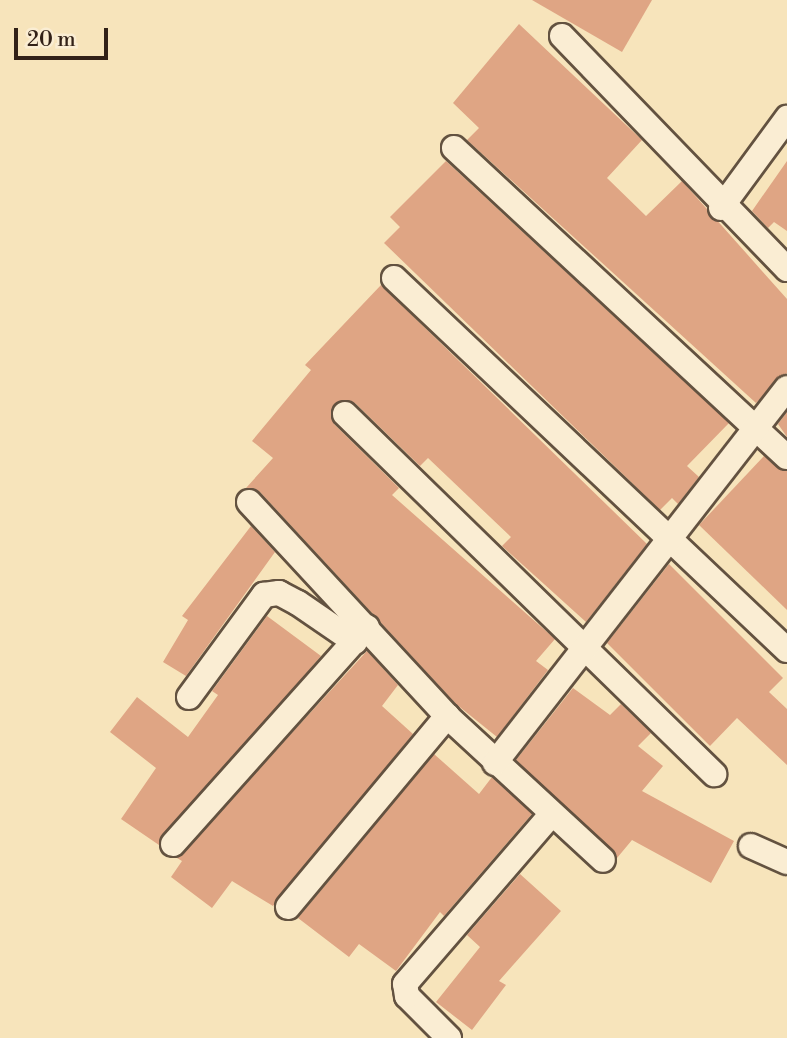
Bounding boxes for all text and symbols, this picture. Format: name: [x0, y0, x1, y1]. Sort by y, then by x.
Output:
scale bar: [18, 14, 112, 58]
text: 20 m: [27, 27, 76, 53]

